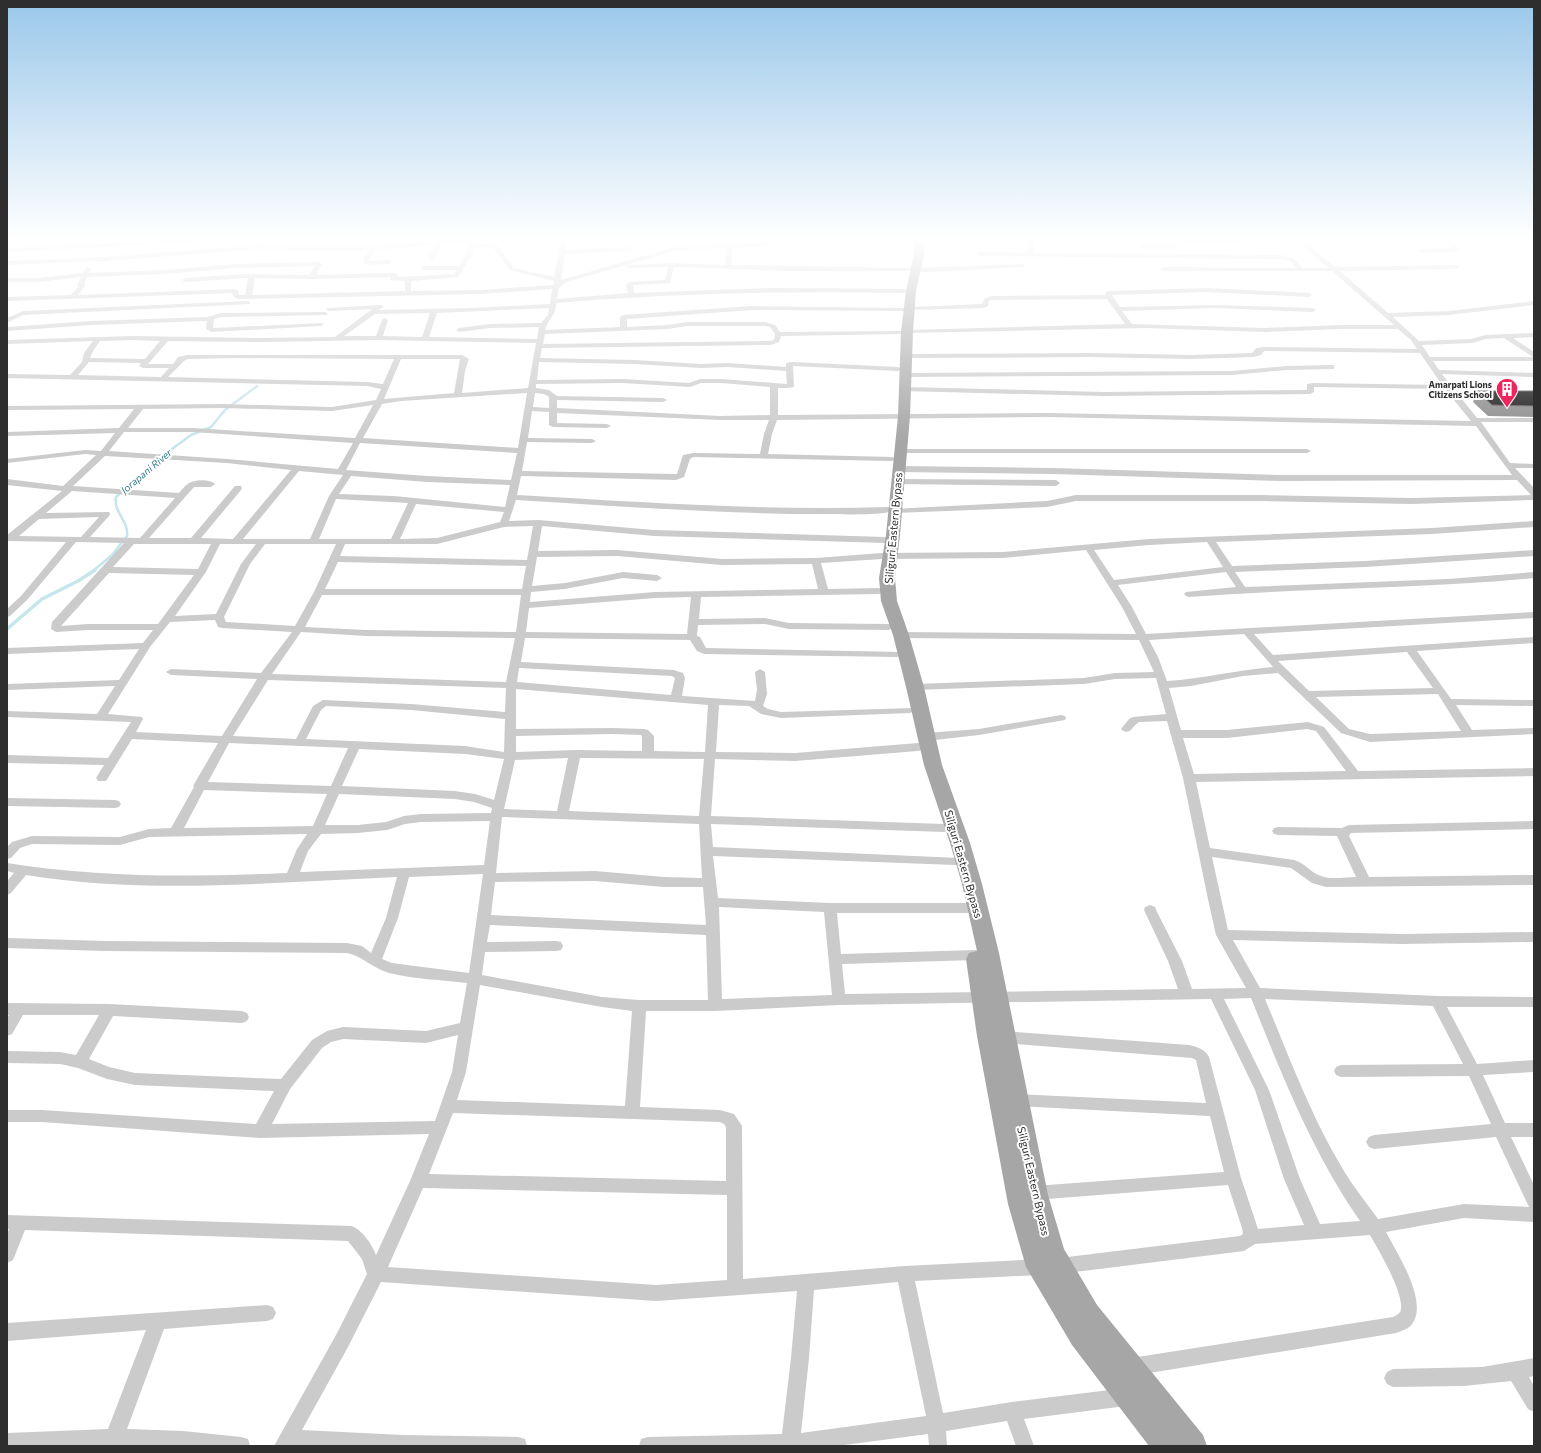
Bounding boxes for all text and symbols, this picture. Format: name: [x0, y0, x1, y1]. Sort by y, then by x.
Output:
building icon: Amarpati Lions Citizens School: [1494, 376, 1520, 409]
place label: Amarpati Lions Citizens School: [1428, 379, 1492, 400]
water label: Jorapani River: [117, 446, 175, 496]
street label: Siliguri Eastern Bypass: [882, 472, 904, 584]
street label: Siliguri Eastern Bypass: [942, 809, 986, 919]
street label: Siliguri Eastern Bypass: [1015, 1125, 1053, 1237]

